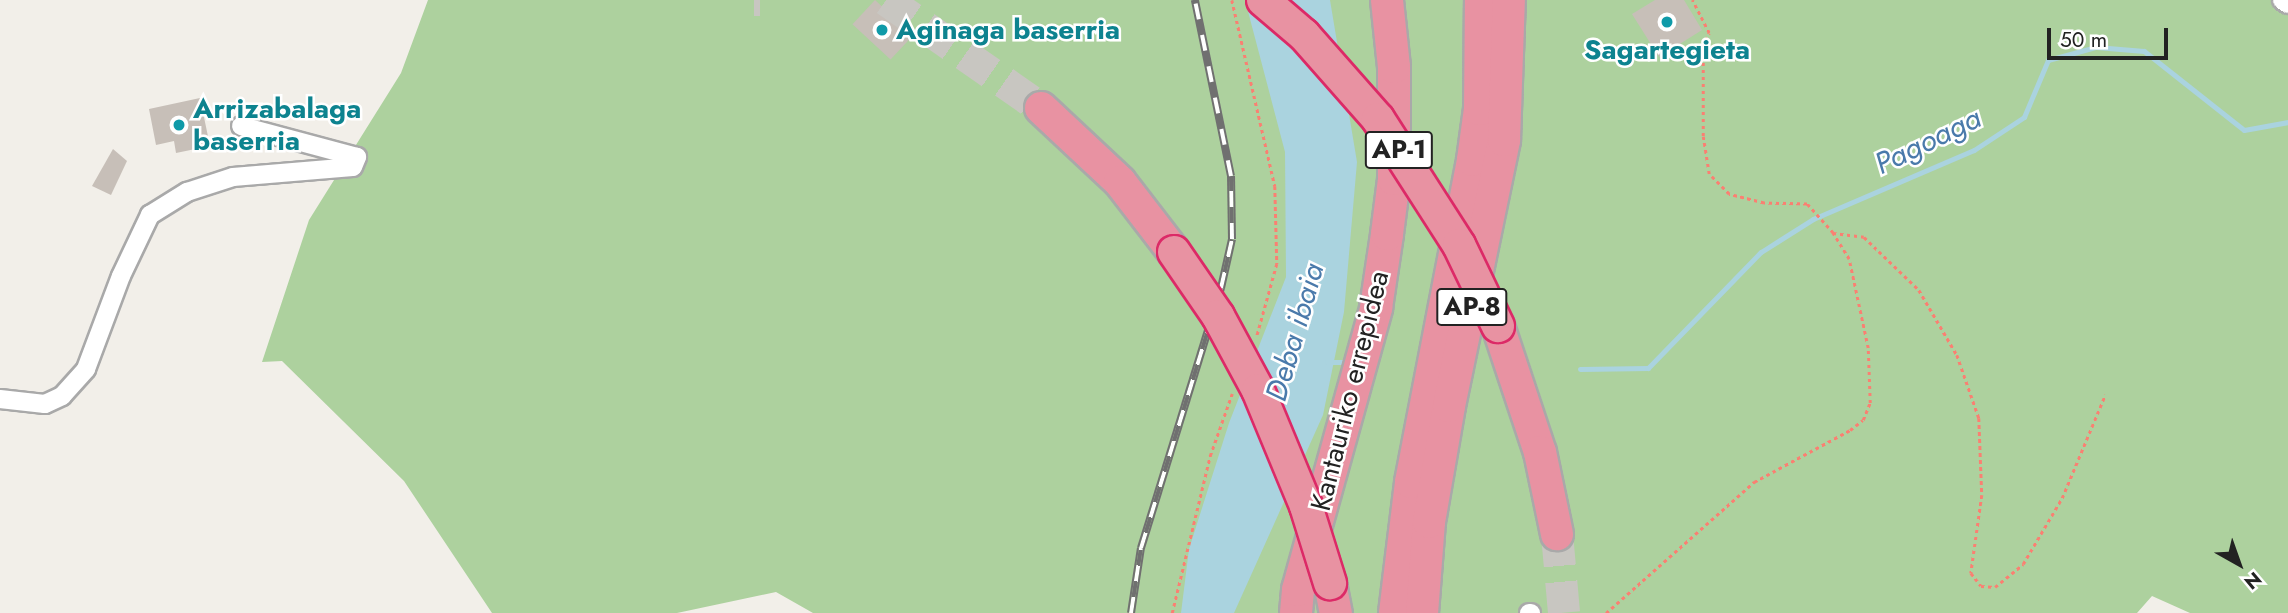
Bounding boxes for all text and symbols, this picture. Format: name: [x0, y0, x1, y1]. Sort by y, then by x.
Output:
place label: Aginaga baserria: [896, 13, 1120, 47]
marker: Sagartegieta: [1659, 14, 1675, 30]
scale bar: [2050, 14, 2171, 58]
marker: Aginaga baserria: [874, 22, 890, 38]
text: 50 m: [2060, 25, 2107, 55]
place label: Sagartegieta: [1584, 33, 1750, 67]
place label: Arrizabalaga baserria: [193, 92, 361, 158]
water label: Pagoaga: [1869, 100, 1987, 182]
marker: Arrizabalaga baserria: [171, 117, 187, 133]
road number: AP-1: [1364, 127, 1434, 172]
water label: Deba ibaia: [1258, 259, 1332, 405]
street label: Kantauriko errepidea: [1304, 268, 1396, 514]
road number: AP-8: [1435, 284, 1509, 330]
north arrow: [2204, 529, 2274, 599]
text: N: [2238, 565, 2267, 596]

